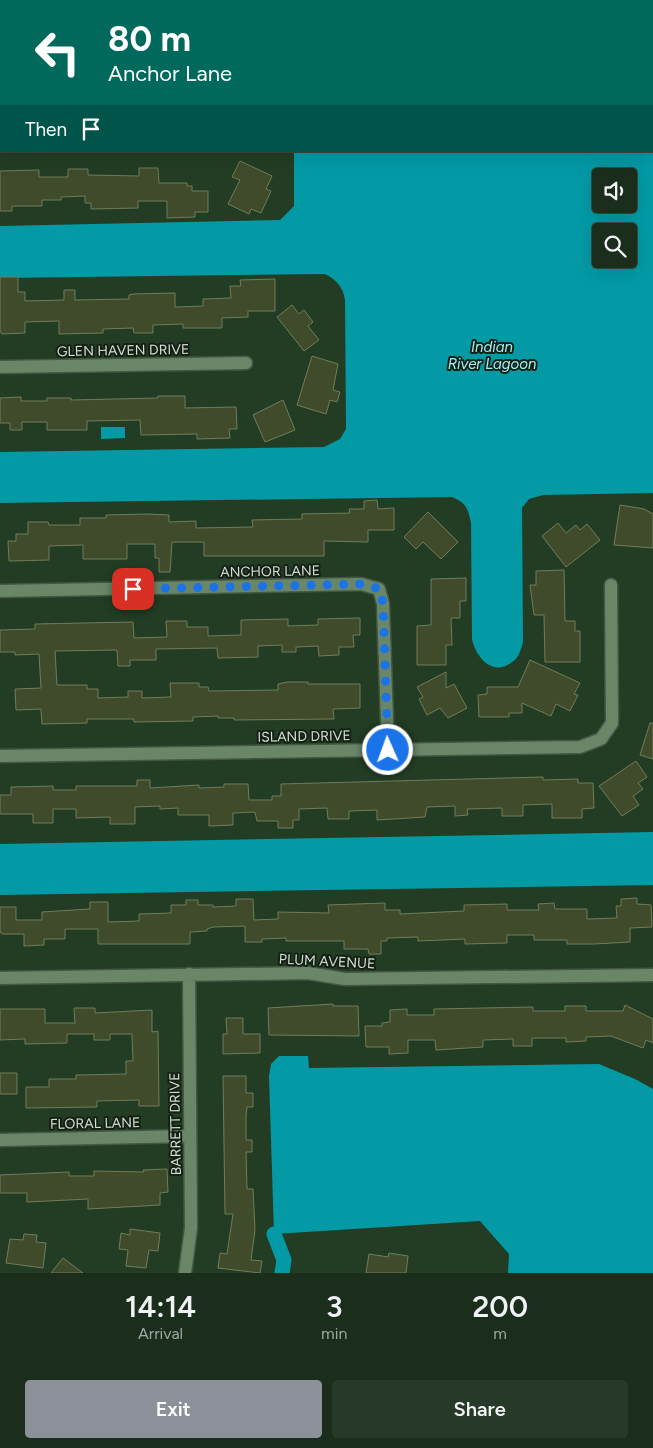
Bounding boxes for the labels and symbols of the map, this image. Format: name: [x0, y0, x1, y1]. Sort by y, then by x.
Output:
water label: Indian River Lagoon: [448, 338, 536, 373]
street label: GLEN HAVEN DRIVE: [57, 341, 189, 360]
street label: ANCHOR LANE: [220, 562, 320, 581]
pin: [112, 568, 154, 610]
position arrow: [361, 723, 413, 775]
street label: ISLAND DRIVE: [257, 727, 351, 746]
street label: PLUM AVENUE: [278, 950, 376, 973]
street label: BARRETT DRIVE: [166, 1072, 185, 1176]
street label: FLORAL LANE: [50, 1114, 140, 1133]

